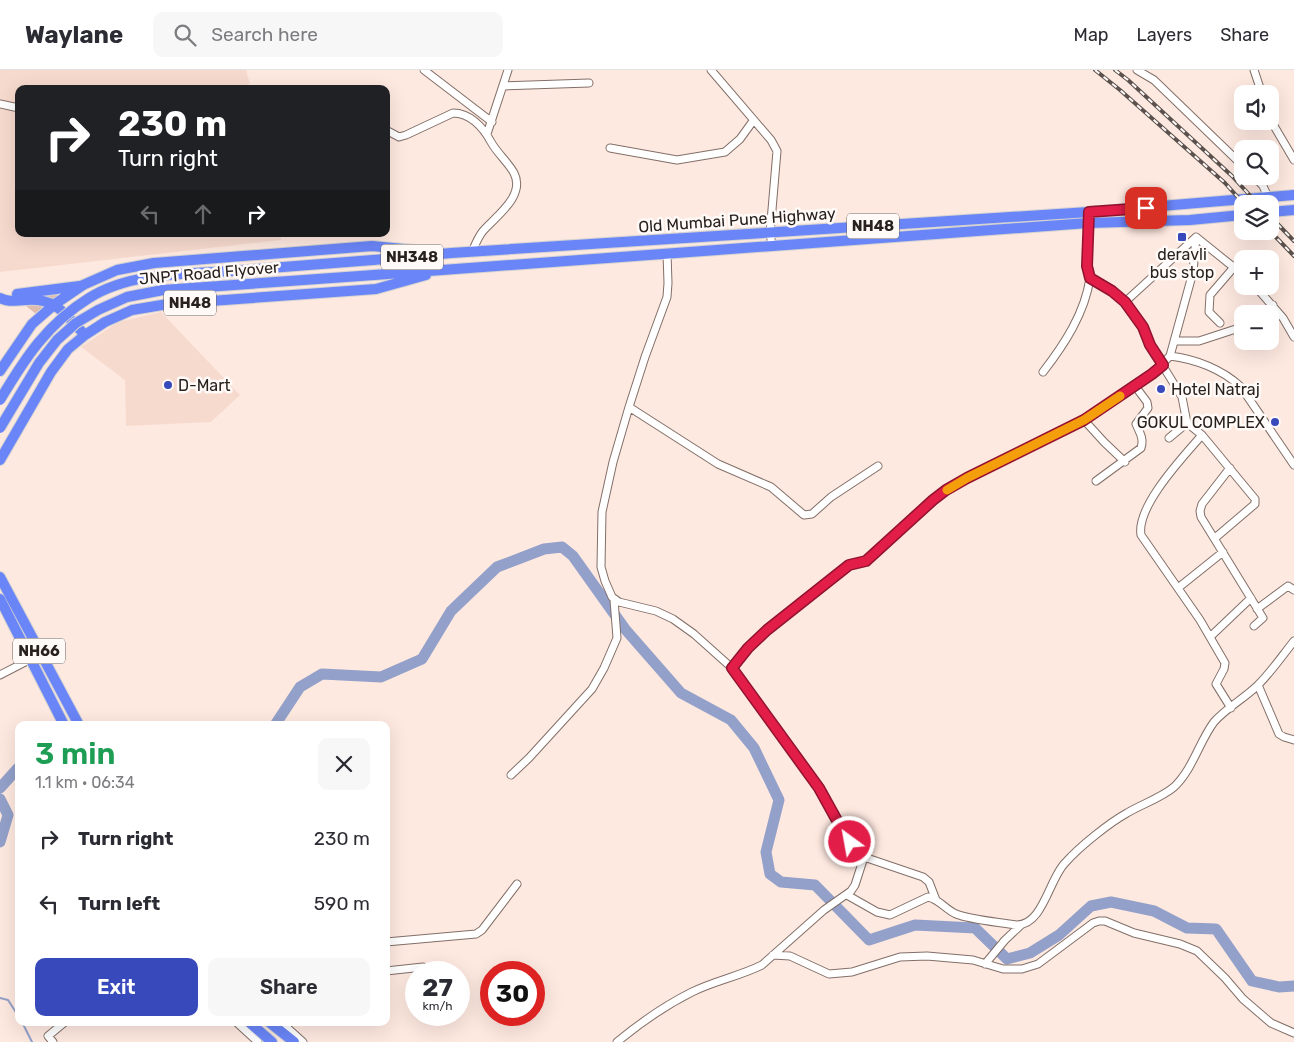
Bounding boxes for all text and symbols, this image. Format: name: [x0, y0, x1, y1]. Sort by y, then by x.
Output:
search box: [153, 12, 503, 57]
text: Waylane: [25, 21, 123, 49]
icon: search: [171, 21, 199, 49]
text: Search here: [211, 23, 318, 46]
text: Map: [1074, 24, 1109, 46]
text: Layers: [1137, 24, 1192, 46]
text: Share: [1220, 24, 1269, 46]
map controls: [1234, 85, 1279, 350]
button: sound: [1234, 85, 1279, 130]
text: 230 m: [118, 103, 227, 145]
icon: right: [35, 105, 100, 170]
button: search: [1234, 140, 1279, 185]
text: Turn right: [118, 145, 218, 172]
pin: [1125, 187, 1167, 229]
icon: arrive: [1132, 194, 1160, 222]
button: layers: [1234, 195, 1279, 240]
icon: left: [136, 200, 164, 228]
icon: ahead: [189, 200, 217, 228]
icon: right: [242, 200, 270, 228]
street label: Old Mumbai Pune Highway: [638, 204, 837, 236]
road number: NH48: [847, 214, 899, 238]
marker: deravli bus stop: [1176, 231, 1188, 243]
road number: NH348: [381, 244, 443, 270]
place label: deravli bus stop: [1150, 245, 1214, 282]
button: +: [1234, 250, 1279, 295]
street label: JNPT Road Flyover: [138, 257, 280, 289]
road number: NH48: [164, 290, 216, 316]
button: −: [1234, 305, 1279, 350]
place label: D-Mart: [178, 376, 231, 395]
marker: D-Mart: [162, 379, 174, 391]
place label: Hotel Natraj: [1171, 380, 1260, 399]
marker: Hotel Natraj: [1155, 383, 1167, 395]
place label: GOKUL COMPLEX: [1137, 413, 1265, 432]
marker: GOKUL COMPLEX: [1269, 416, 1281, 428]
road number: NH66: [13, 638, 65, 664]
text: 3 min: [35, 736, 115, 772]
button: close: [318, 738, 370, 790]
text: 1.1 km · 06:34: [35, 773, 135, 792]
position arrow: [823, 815, 875, 867]
icon: right: [35, 825, 63, 853]
text: Turn right: [78, 827, 173, 850]
text: 230 m: [314, 827, 370, 850]
icon: left: [35, 890, 63, 918]
text: Turn left: [78, 892, 160, 915]
text: 590 m: [314, 892, 370, 915]
button: Exit: [35, 958, 198, 1016]
button: Share: [208, 958, 370, 1016]
speed limit sign: 30: [480, 961, 545, 1026]
text: 27: [422, 973, 453, 1002]
text: km/h: [423, 999, 452, 1013]

